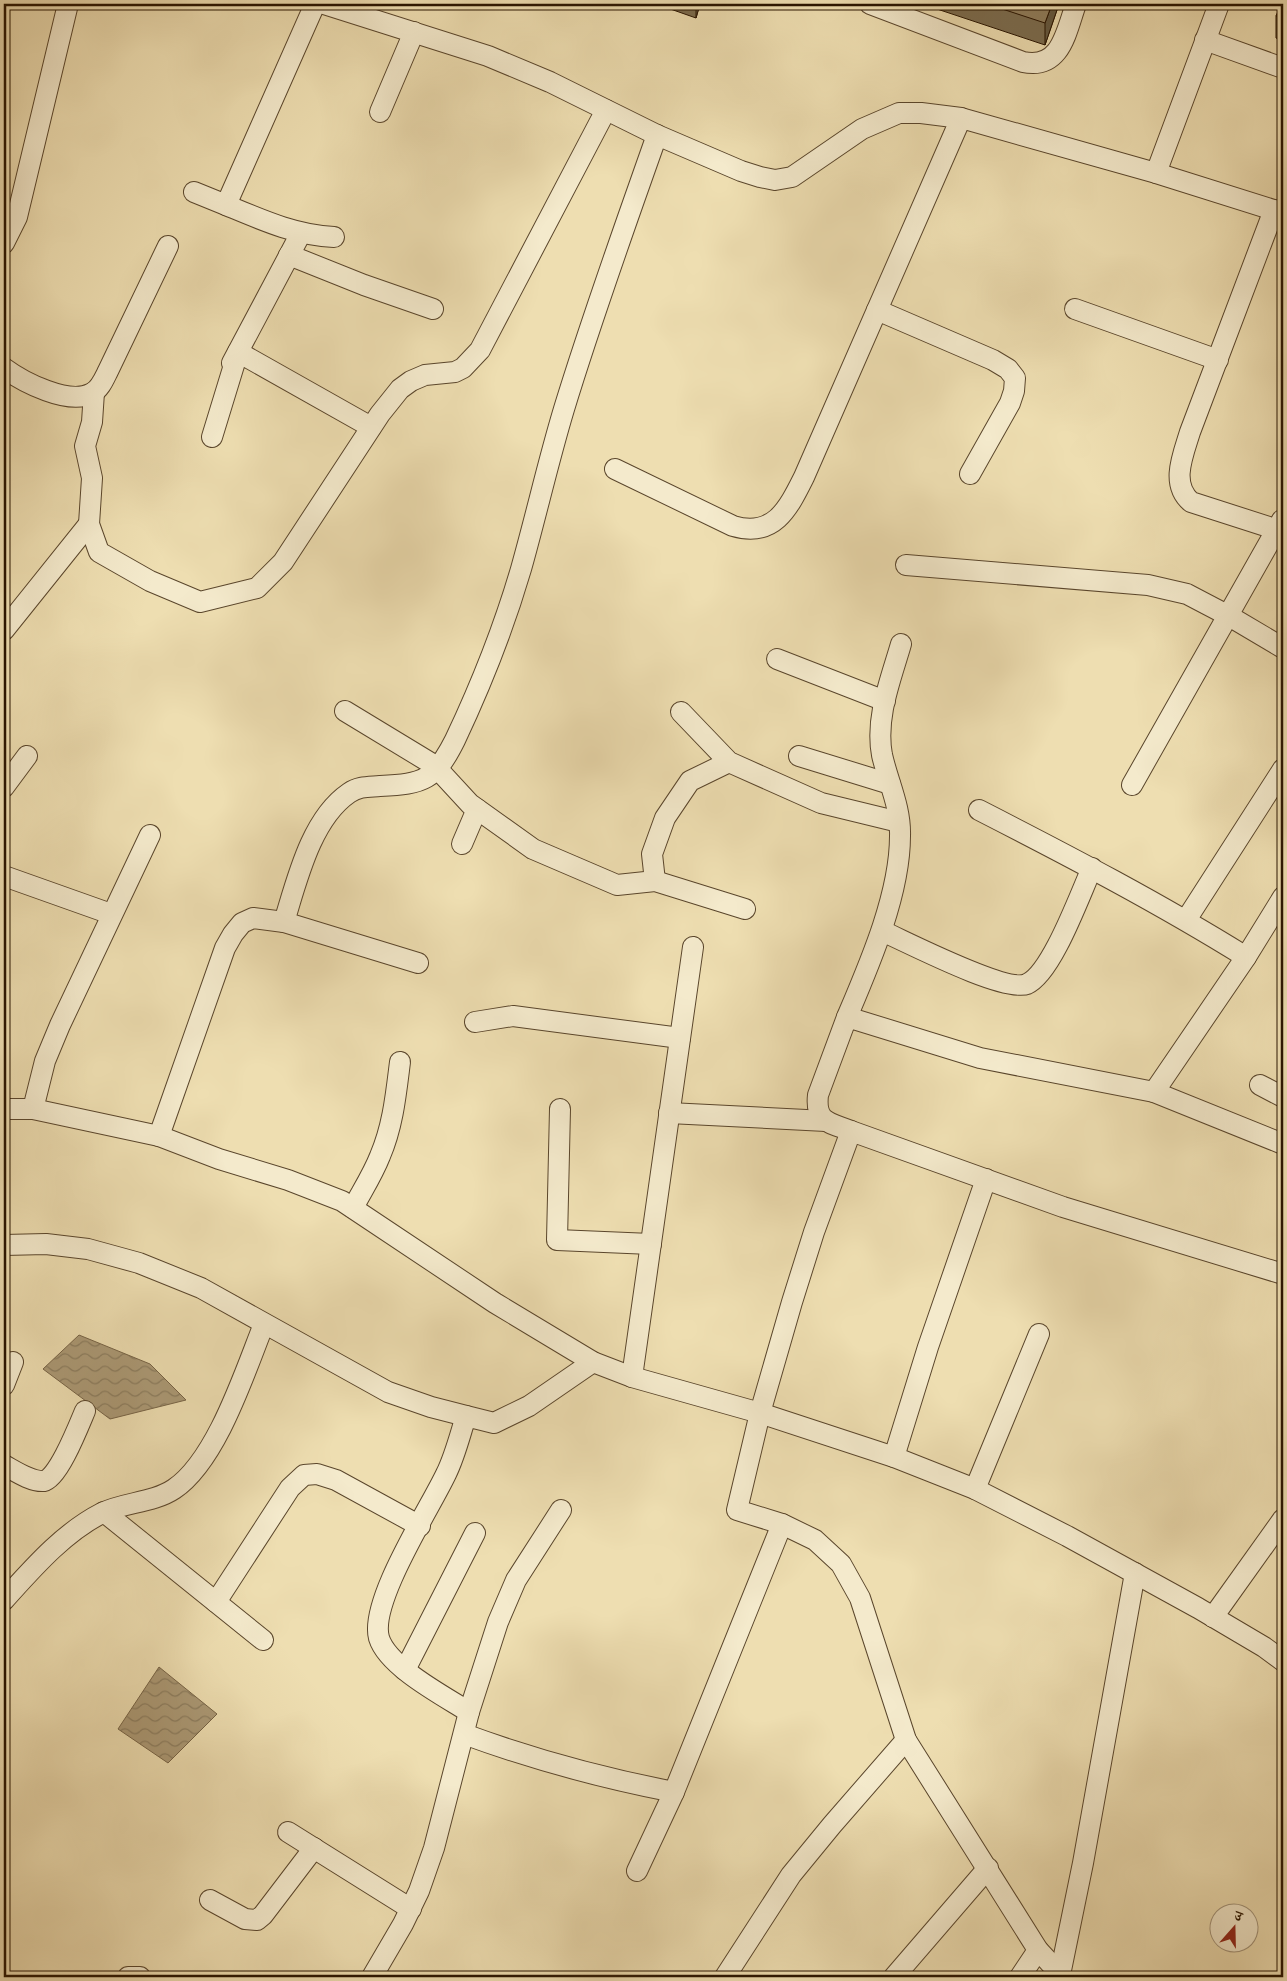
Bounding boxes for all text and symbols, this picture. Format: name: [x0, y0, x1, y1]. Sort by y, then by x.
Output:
north arrow: [1210, 1904, 1260, 1954]
text: उ: [1231, 1906, 1246, 1926]

